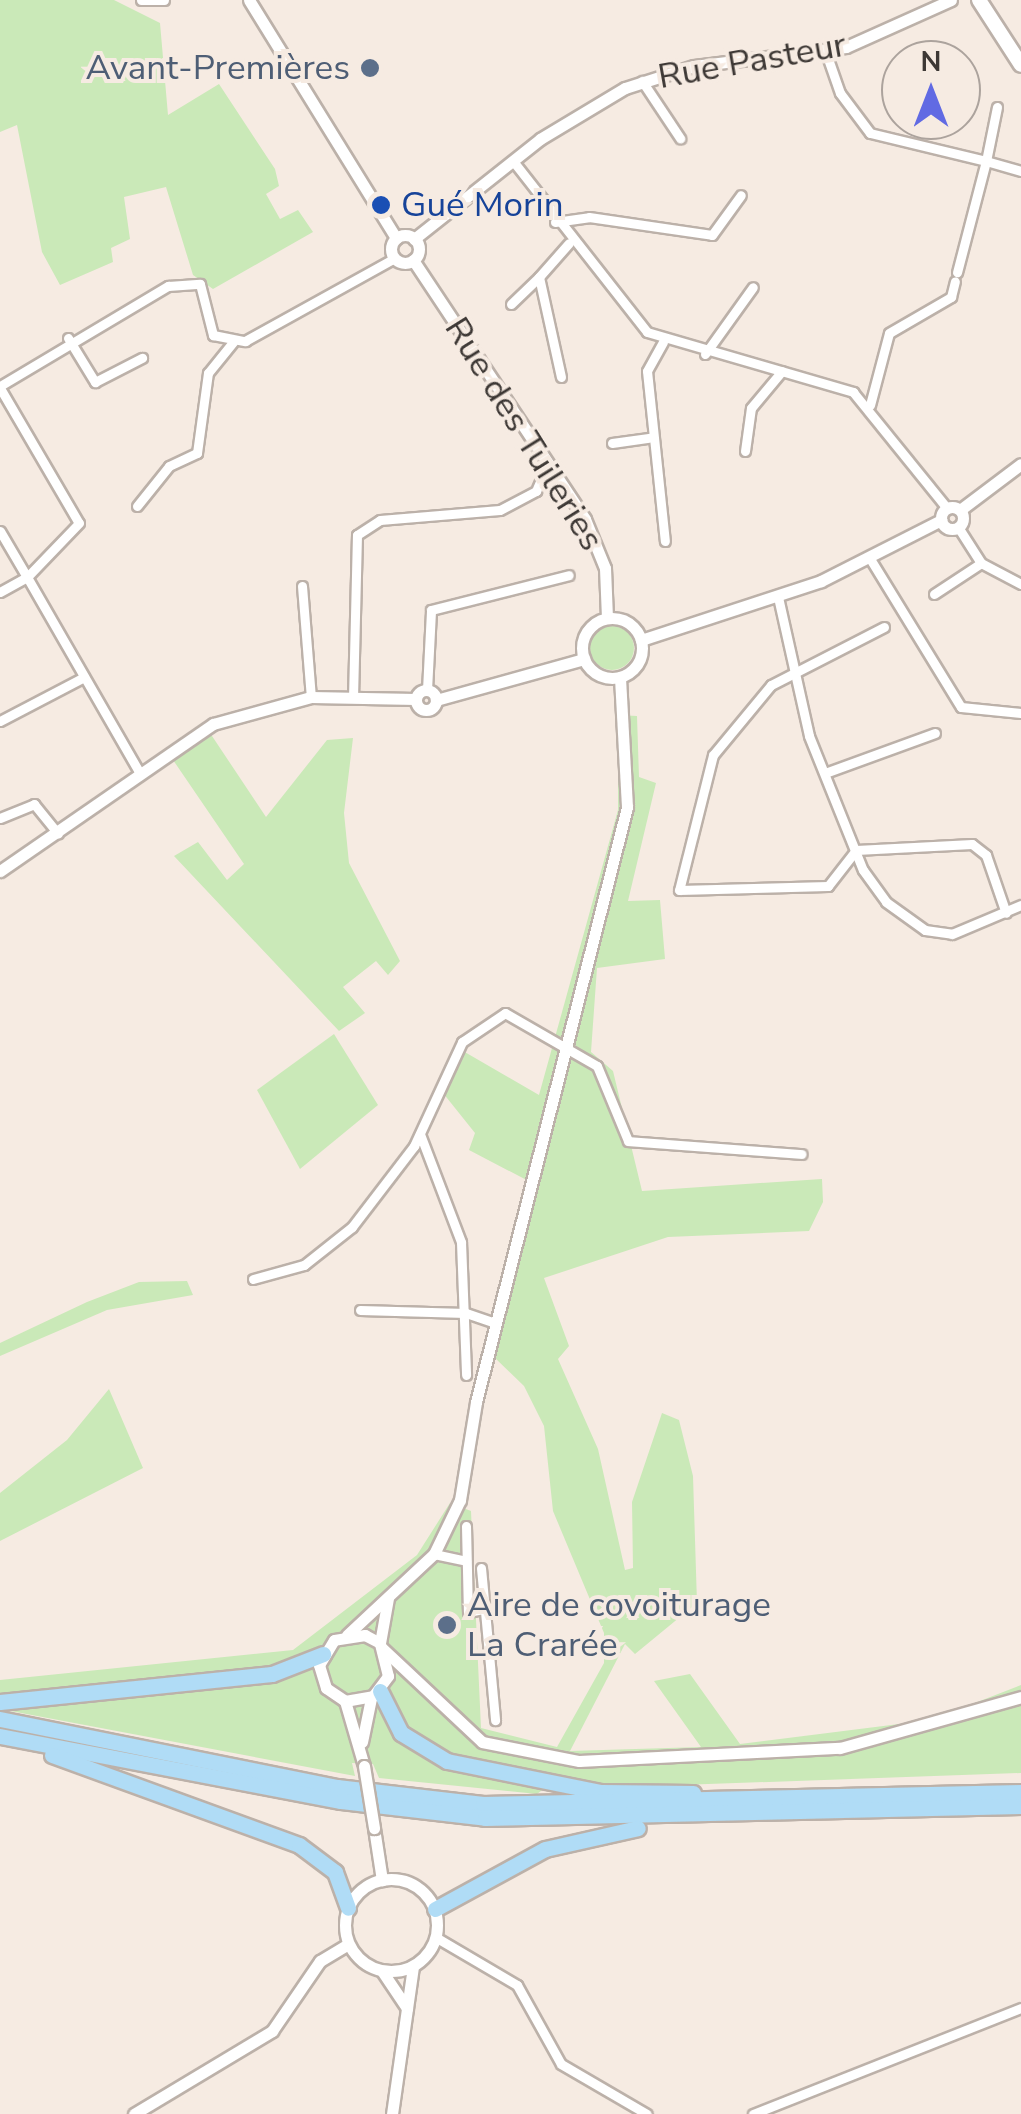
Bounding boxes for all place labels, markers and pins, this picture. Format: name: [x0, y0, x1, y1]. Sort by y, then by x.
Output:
place label: Avant-Premières: [85, 47, 350, 89]
marker: Avant-Premières: [359, 57, 381, 79]
place label: Gué Morin: [401, 184, 564, 226]
marker: Gué Morin: [370, 194, 392, 216]
place label: Aire de covoiturage La Crarée: [467, 1584, 771, 1666]
marker: Aire de covoiturage La Crarée: [436, 1614, 458, 1636]

